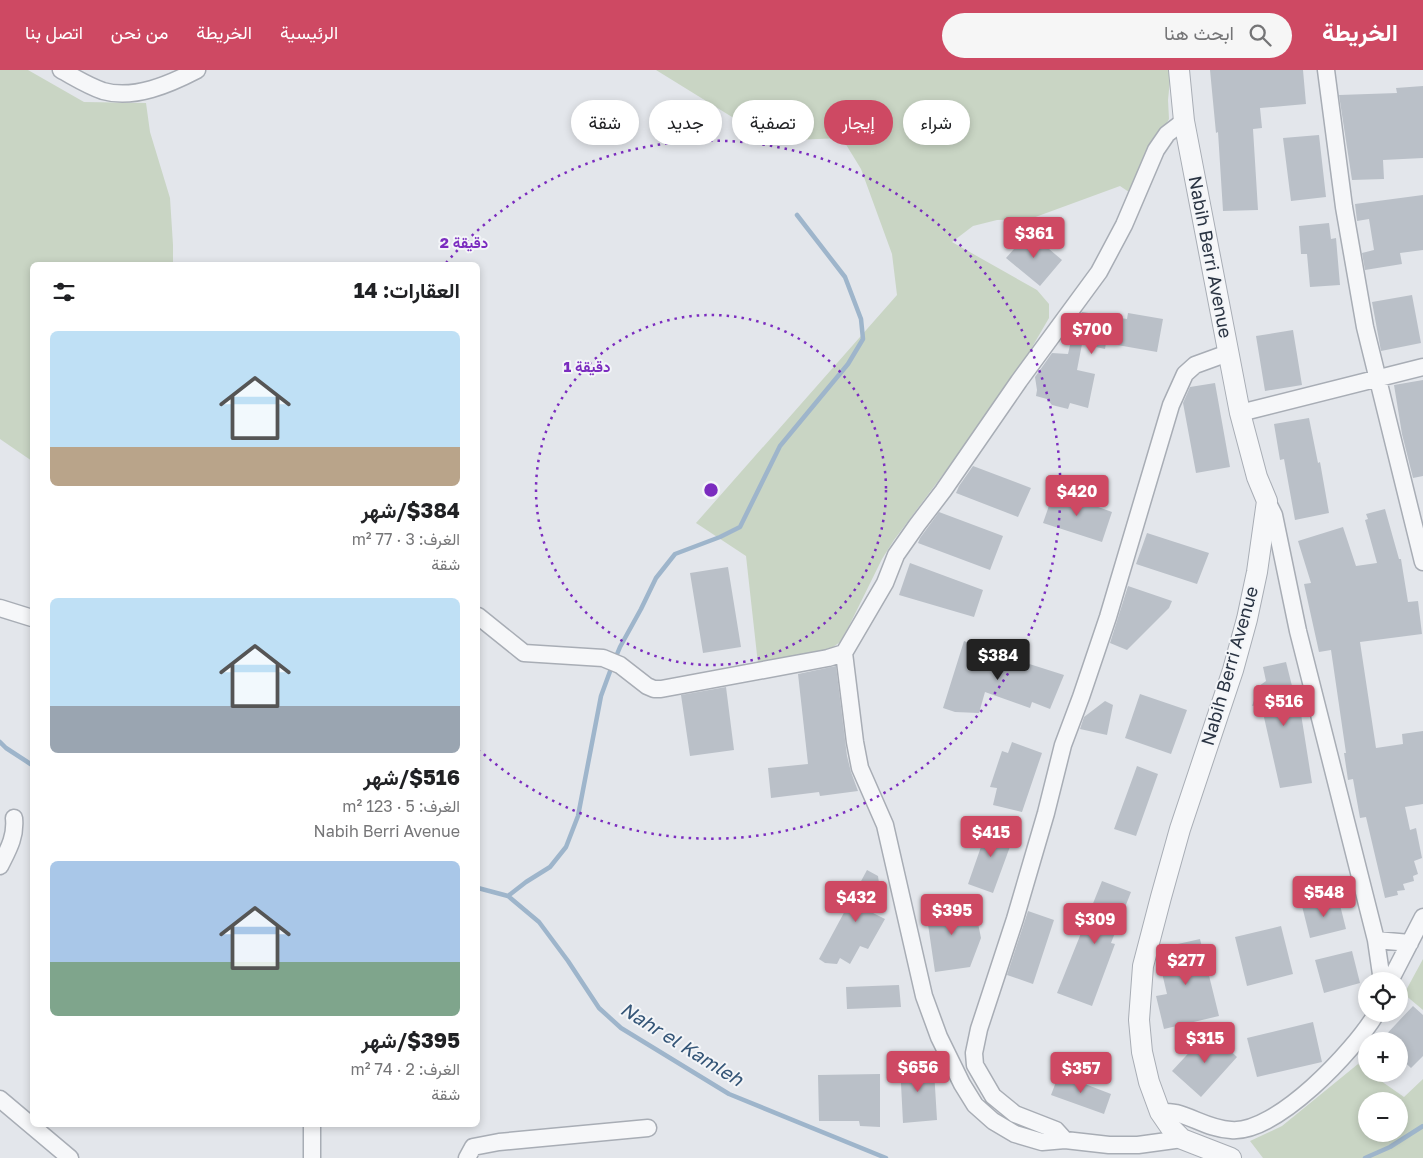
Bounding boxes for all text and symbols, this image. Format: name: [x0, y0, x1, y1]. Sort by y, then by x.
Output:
search box: [942, 13, 1292, 58]
text: الخريطة: [1322, 17, 1398, 46]
text: اتصل بنا: [25, 21, 83, 43]
text: من نحن: [111, 21, 168, 43]
text: الخريطة: [196, 21, 252, 43]
text: الرئيسية: [280, 21, 338, 43]
text: ابحث هنا: [1164, 21, 1234, 44]
icon: search: [1246, 21, 1274, 49]
chip: شقة: [571, 100, 639, 145]
chip: جديد: [649, 100, 722, 145]
chip: تصفية: [732, 100, 814, 145]
chip: إيجار: [824, 100, 893, 145]
chip: شراء: [903, 100, 970, 145]
street label: Nabih Berri Avenue: [1184, 174, 1237, 340]
pin: $361: [1004, 216, 1064, 259]
text: $361: [1015, 223, 1053, 243]
text: 2 دقيقة: [440, 233, 488, 252]
text: العقارات: 14: [354, 277, 460, 303]
icon: filters: [50, 278, 78, 306]
pin: $700: [1062, 312, 1122, 355]
text: $700: [1072, 319, 1112, 339]
text: 1 دقيقة: [564, 357, 610, 376]
icon: home: [210, 363, 300, 453]
pin: $420: [1047, 474, 1107, 517]
centre of rings: [702, 481, 720, 499]
text: $420: [1057, 481, 1097, 501]
text: $384/شهر: [361, 497, 460, 523]
text: الغرف: 3 · 77 m²: [352, 529, 460, 549]
text: شقة: [431, 554, 460, 574]
street label: Nabih Berri Avenue: [1196, 584, 1262, 748]
icon: home: [210, 631, 300, 721]
pin: $384: [968, 638, 1028, 681]
text: $384: [978, 645, 1018, 665]
pin: $516: [1254, 684, 1314, 727]
text: $516: [1265, 691, 1303, 711]
text: $516/شهر: [363, 764, 460, 790]
text: الغرف: 5 · 123 m²: [342, 796, 460, 816]
pin: $415: [961, 816, 1021, 858]
text: Nabih Berri Avenue: [314, 821, 460, 841]
text: $415: [972, 822, 1010, 842]
pin: $548: [1294, 876, 1354, 918]
pin: $432: [826, 880, 886, 923]
text: $548: [1304, 882, 1344, 902]
text: $432: [836, 887, 876, 907]
icon: home: [210, 893, 300, 983]
pin: $395: [922, 894, 982, 936]
text: $395: [932, 900, 972, 920]
pin: $309: [1065, 902, 1125, 945]
text: $309: [1074, 909, 1116, 929]
pin: $277: [1156, 944, 1216, 986]
text: $277: [1167, 950, 1205, 970]
map controls: [1358, 972, 1408, 1142]
button: locate: [1358, 972, 1408, 1022]
water label: Nahr el Kamleh: [617, 997, 749, 1091]
pin: $315: [1175, 1022, 1235, 1064]
text: $395/شهر: [361, 1027, 460, 1053]
text: $315: [1186, 1028, 1224, 1048]
button: +: [1358, 1032, 1408, 1082]
pin: $656: [888, 1050, 948, 1093]
pin: $357: [1051, 1052, 1111, 1094]
text: $656: [898, 1057, 938, 1077]
text: $357: [1062, 1058, 1100, 1078]
text: الغرف: 2 · 74 m²: [350, 1059, 460, 1079]
text: شقة: [431, 1084, 460, 1104]
button: −: [1358, 1092, 1408, 1142]

